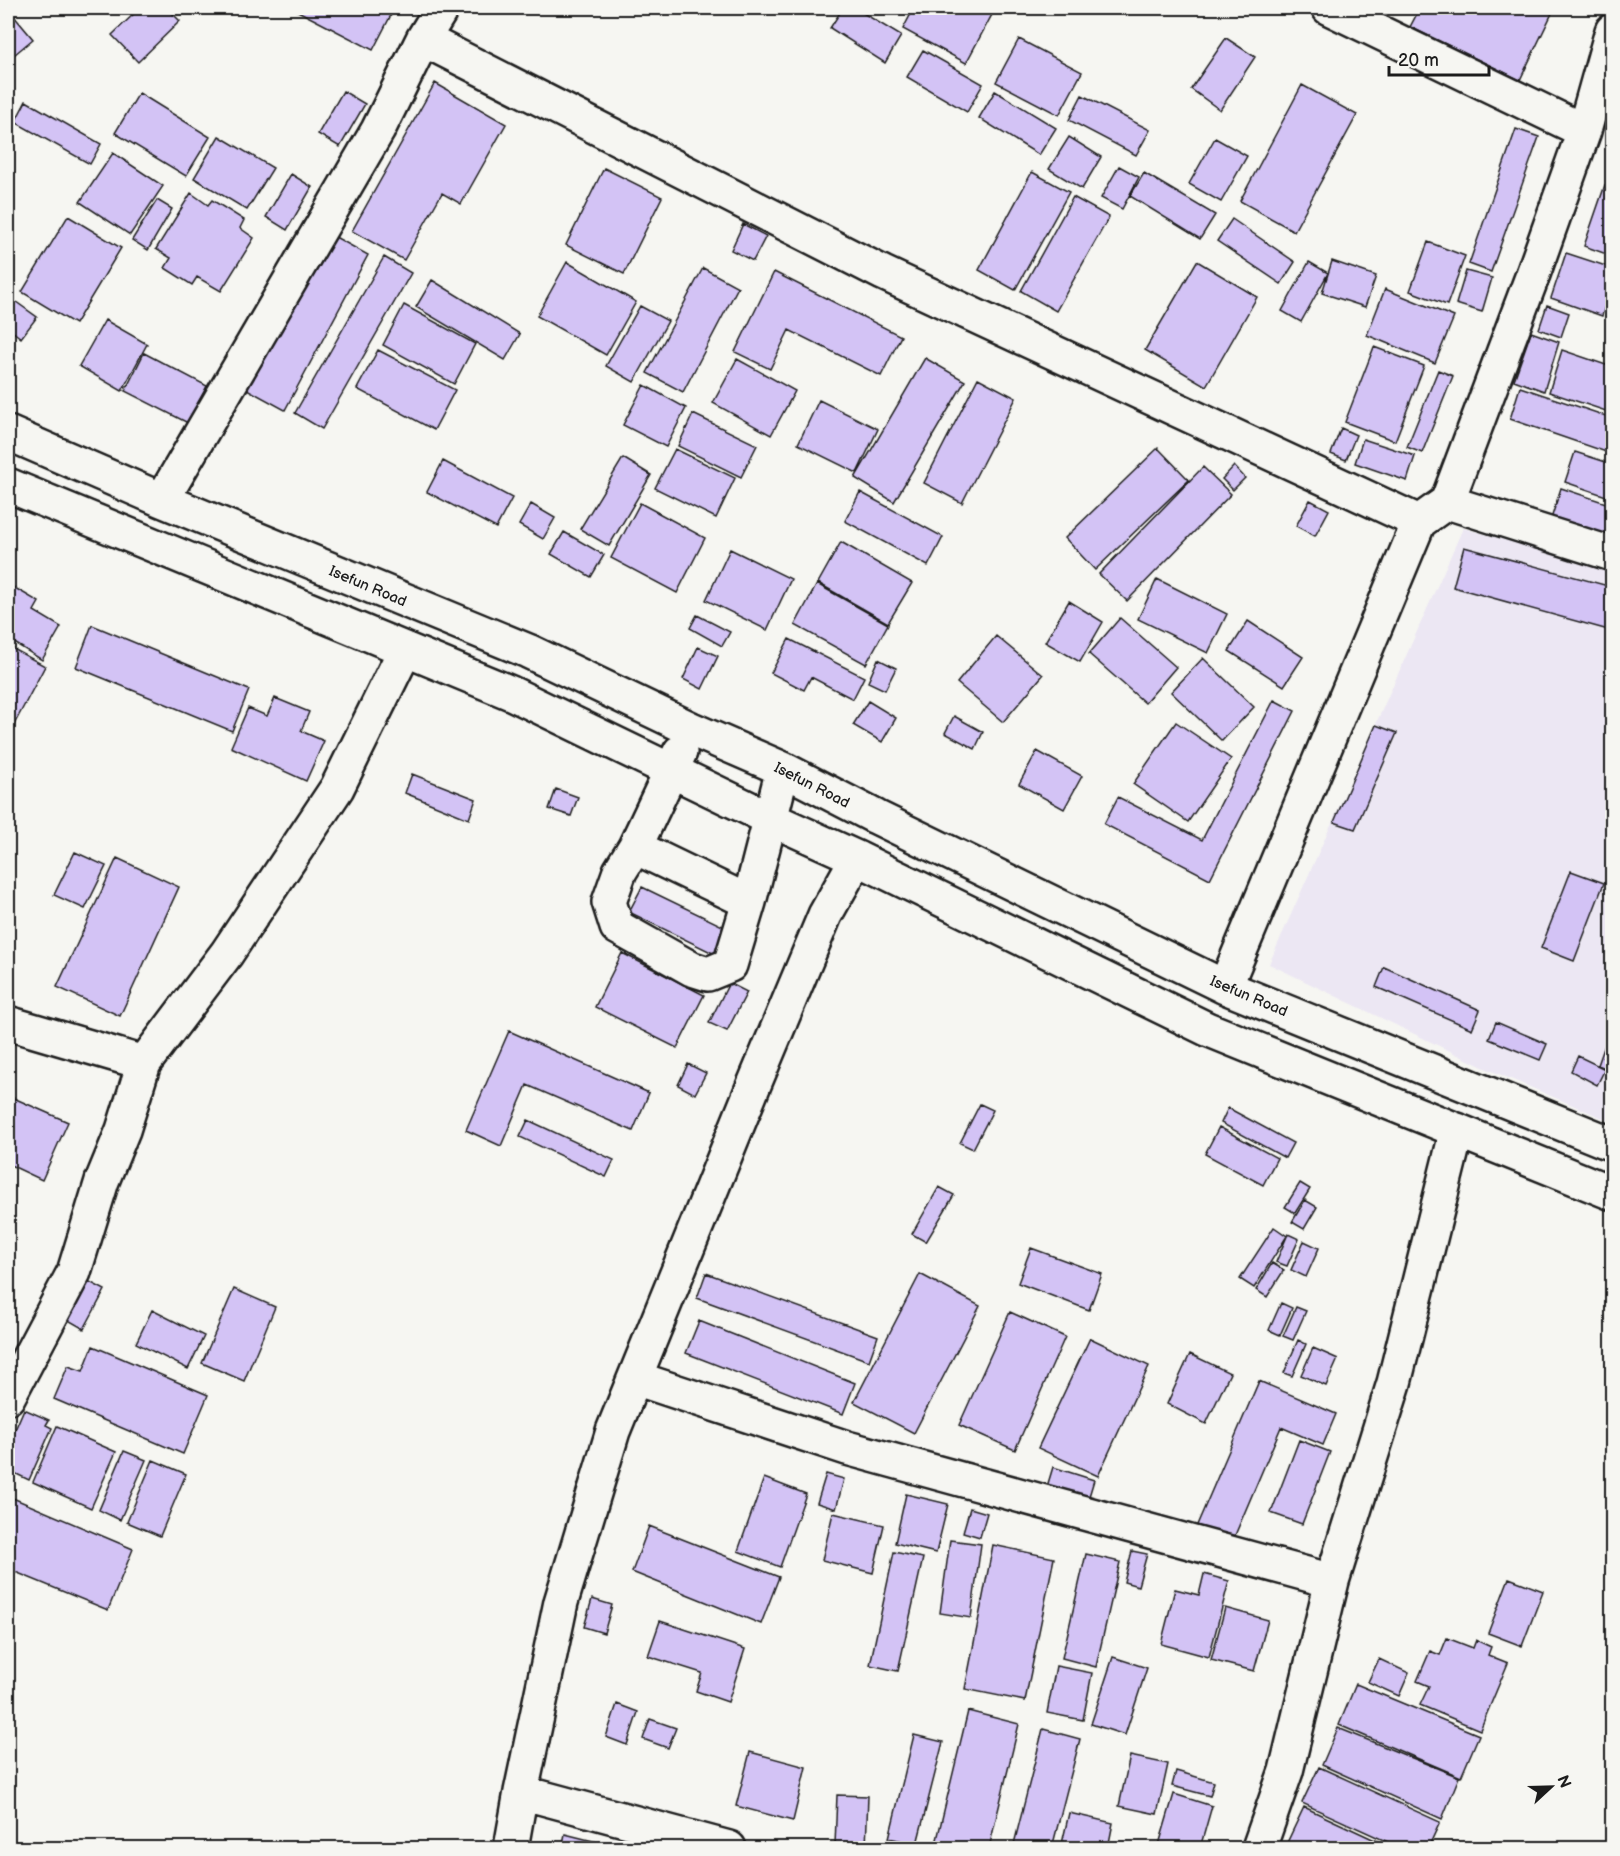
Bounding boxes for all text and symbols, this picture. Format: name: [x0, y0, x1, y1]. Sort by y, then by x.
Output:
scale bar: [1389, 39, 1490, 77]
text: 20 m: [1398, 50, 1439, 71]
street label: Isefun Road: [326, 562, 409, 611]
street label: Isefun Road: [771, 758, 853, 813]
street label: Isefun Road: [1207, 972, 1290, 1021]
north arrow: [1521, 1757, 1581, 1817]
text: N: [1552, 1773, 1575, 1791]

